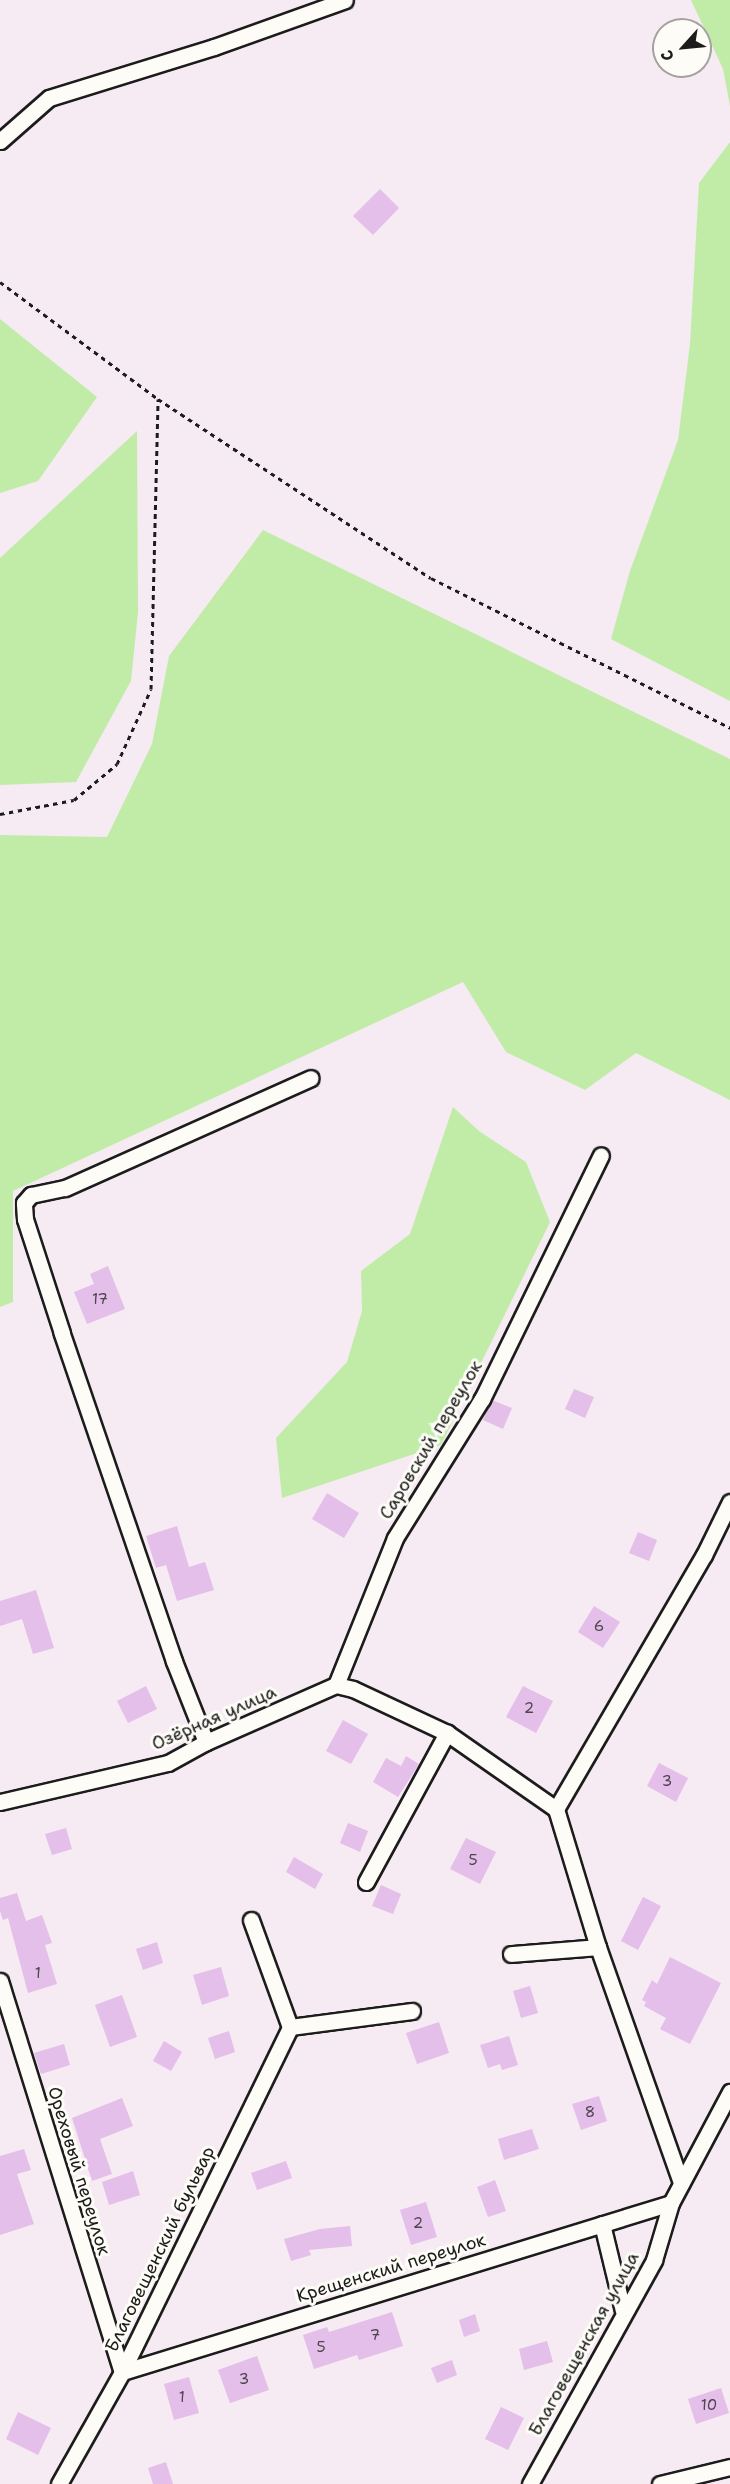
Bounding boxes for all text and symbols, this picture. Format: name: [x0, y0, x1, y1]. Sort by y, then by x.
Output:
north arrow: [652, 18, 712, 78]
text: С: [656, 46, 679, 65]
house number: 17: [92, 1291, 108, 1309]
street label: Саровский переулок: [375, 1357, 487, 1523]
house number: 6: [594, 1618, 604, 1636]
street label: Озёрная улица: [148, 1681, 280, 1755]
house number: 2: [524, 1700, 534, 1718]
house number: 3: [662, 1773, 672, 1791]
house number: 5: [468, 1852, 478, 1870]
house number: 1: [35, 1965, 41, 1983]
street label: Ореховый переулок: [43, 2084, 115, 2258]
house number: 8: [585, 2104, 595, 2122]
street label: Благовещенский бульвар: [101, 2143, 219, 2355]
house number: 2: [413, 2215, 423, 2233]
street label: Крещенский переулок: [294, 2229, 488, 2307]
street label: Благовещенская улица: [524, 2248, 644, 2440]
house number: 7: [370, 2327, 380, 2345]
house number: 5: [316, 2339, 326, 2357]
house number: 3: [239, 2371, 249, 2389]
house number: 1: [179, 2389, 185, 2407]
house number: 10: [701, 2397, 717, 2415]

